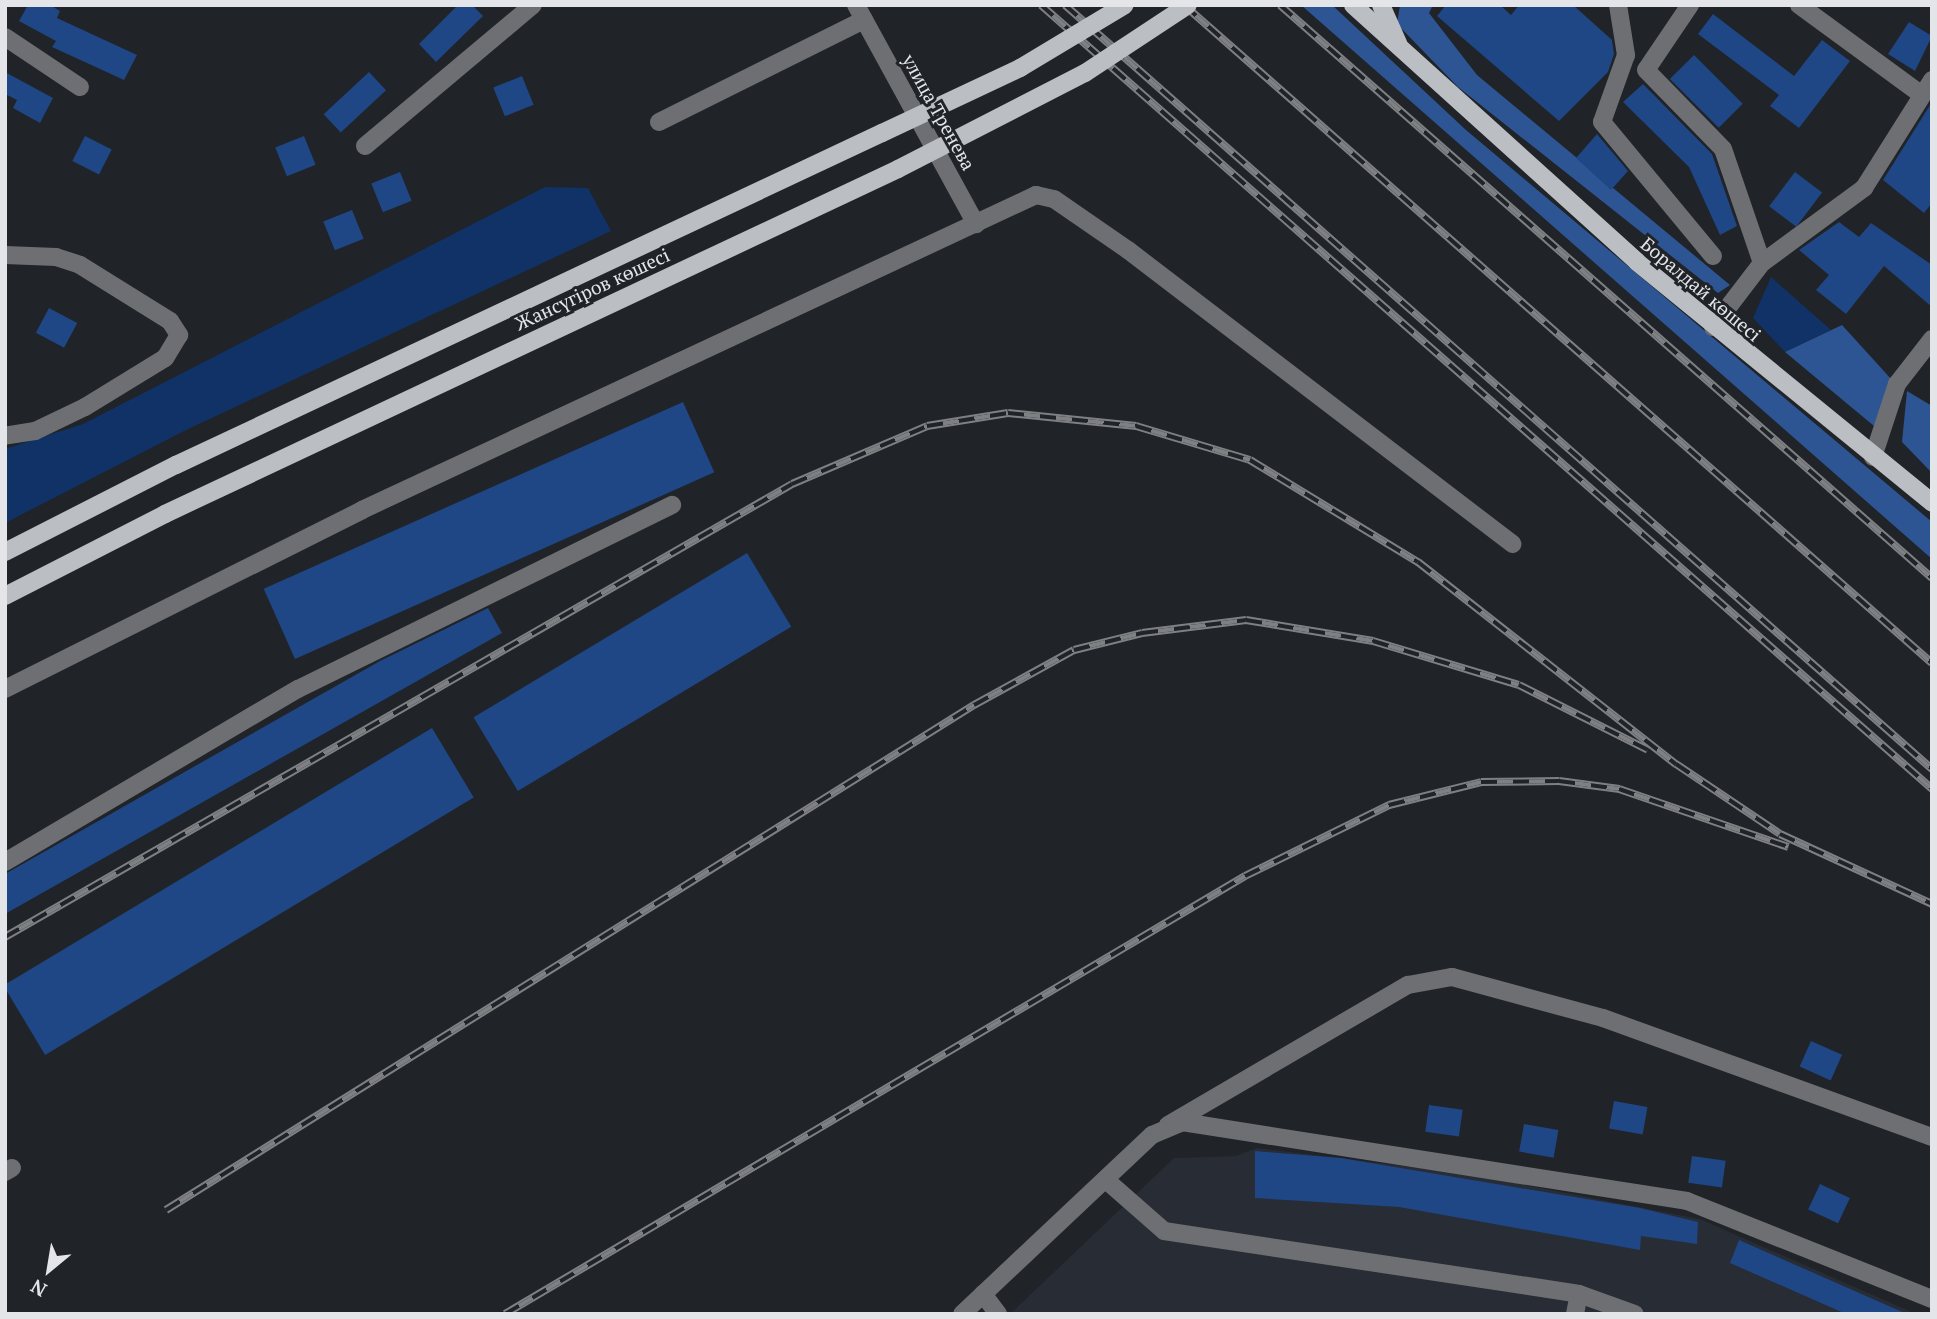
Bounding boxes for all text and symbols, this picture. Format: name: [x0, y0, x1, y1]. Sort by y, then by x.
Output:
street label: улица Тренева: [898, 50, 980, 174]
street label: Боралдай көшесі: [1636, 232, 1766, 346]
street label: Жансүгіров көшесі: [511, 243, 673, 335]
north arrow: [14, 1235, 84, 1305]
text: N: [26, 1274, 51, 1303]

